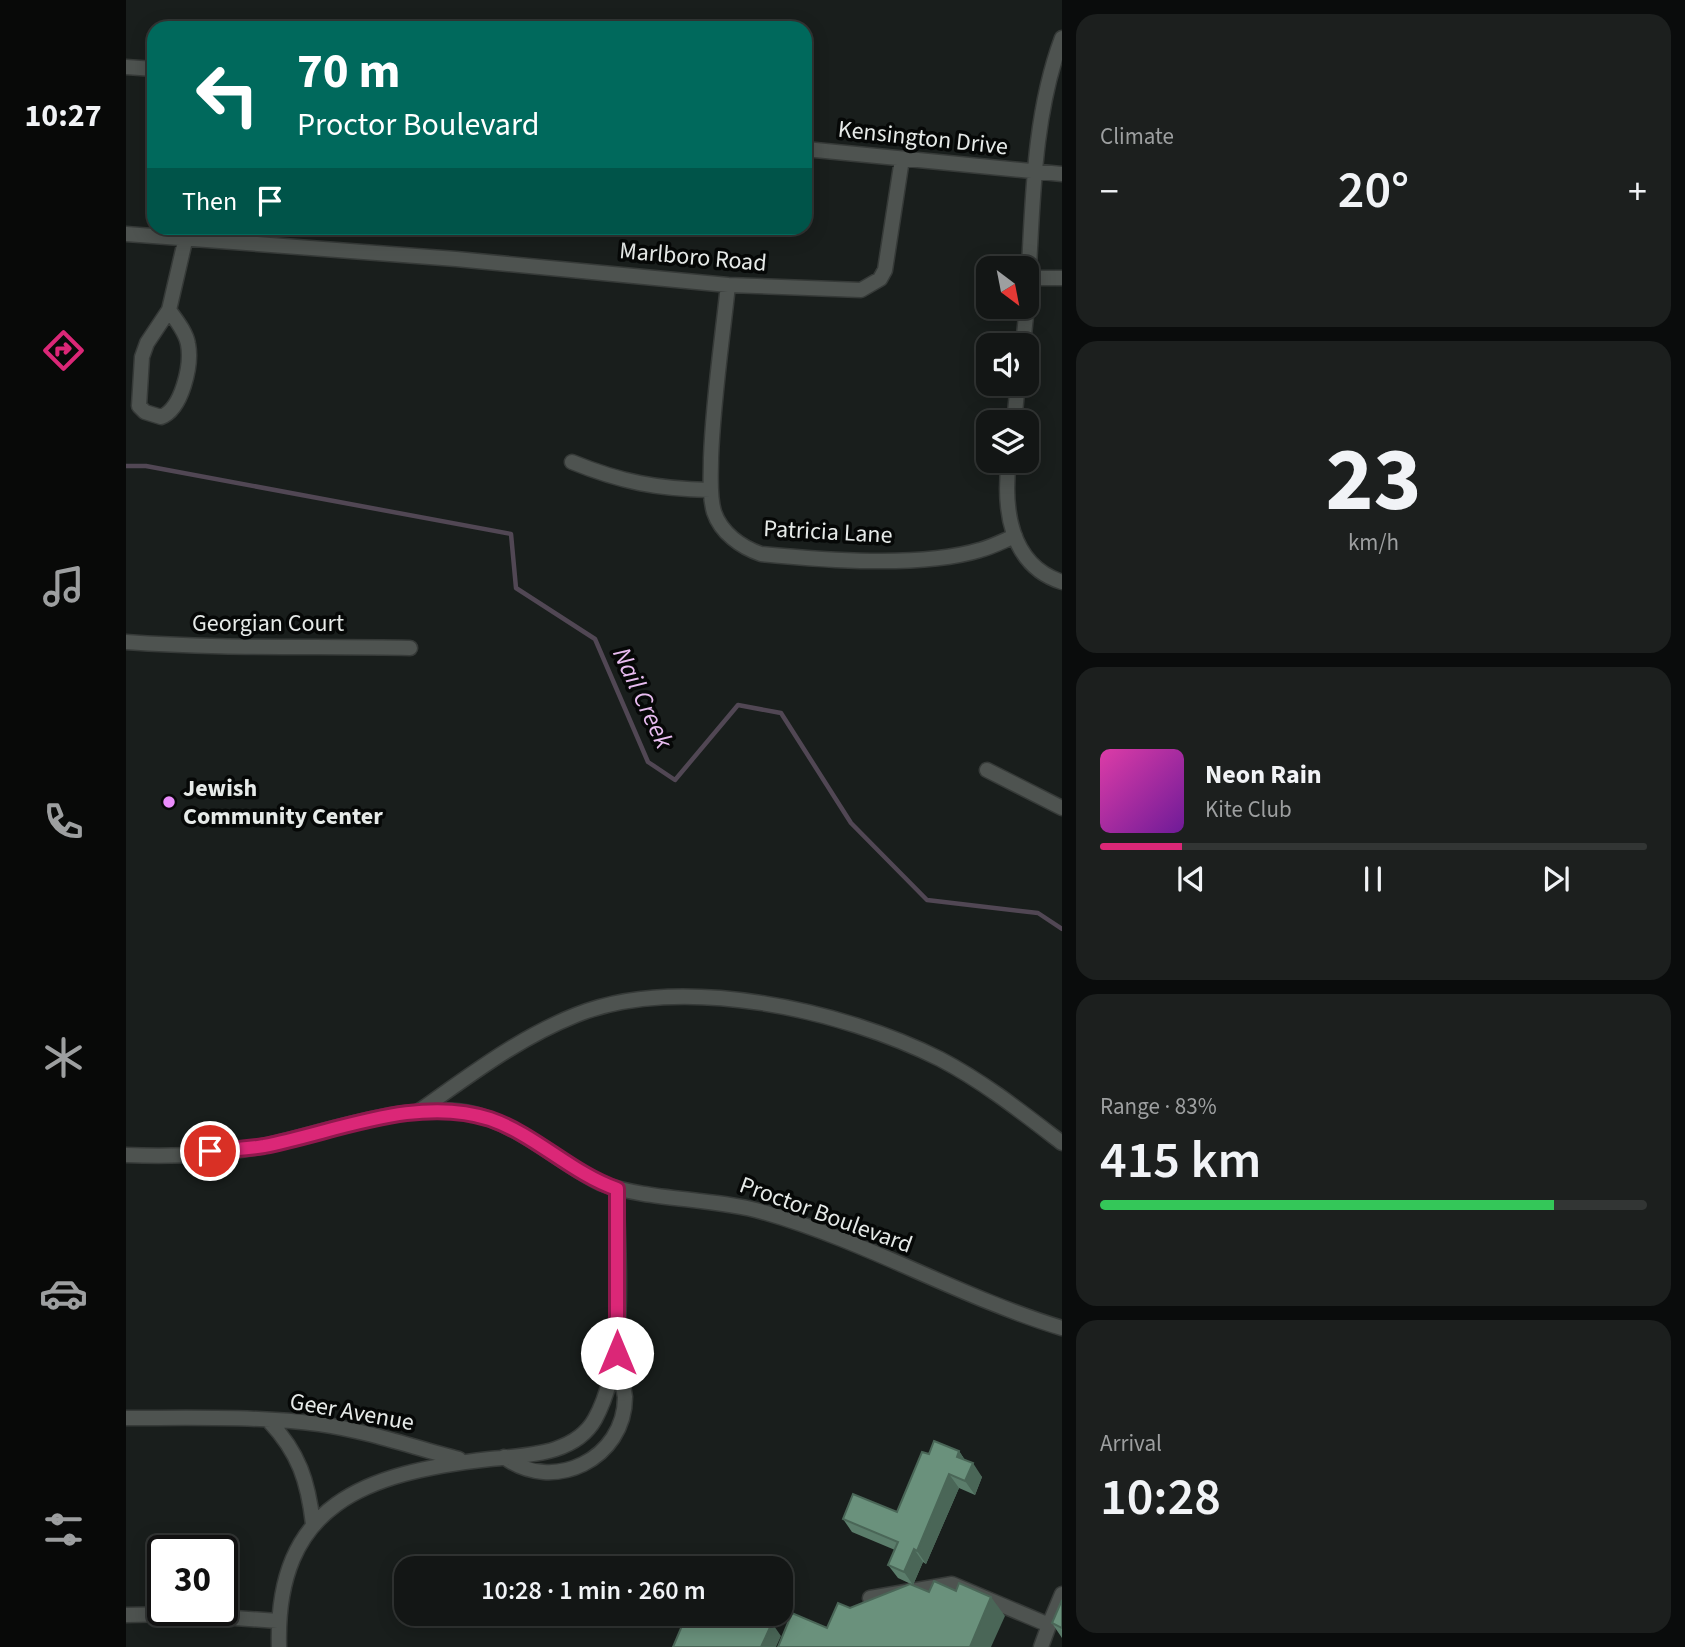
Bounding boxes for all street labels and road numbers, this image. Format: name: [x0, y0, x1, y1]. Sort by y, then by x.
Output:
street label: Kensington Drive: [836, 112, 1010, 164]
street label: Marlboro Road: [618, 233, 768, 281]
street label: Patricia Lane: [763, 511, 893, 553]
street label: Georgian Court: [192, 606, 344, 641]
street label: Proctor Boulevard: [735, 1167, 917, 1263]
street label: Geer Avenue: [287, 1384, 417, 1440]

